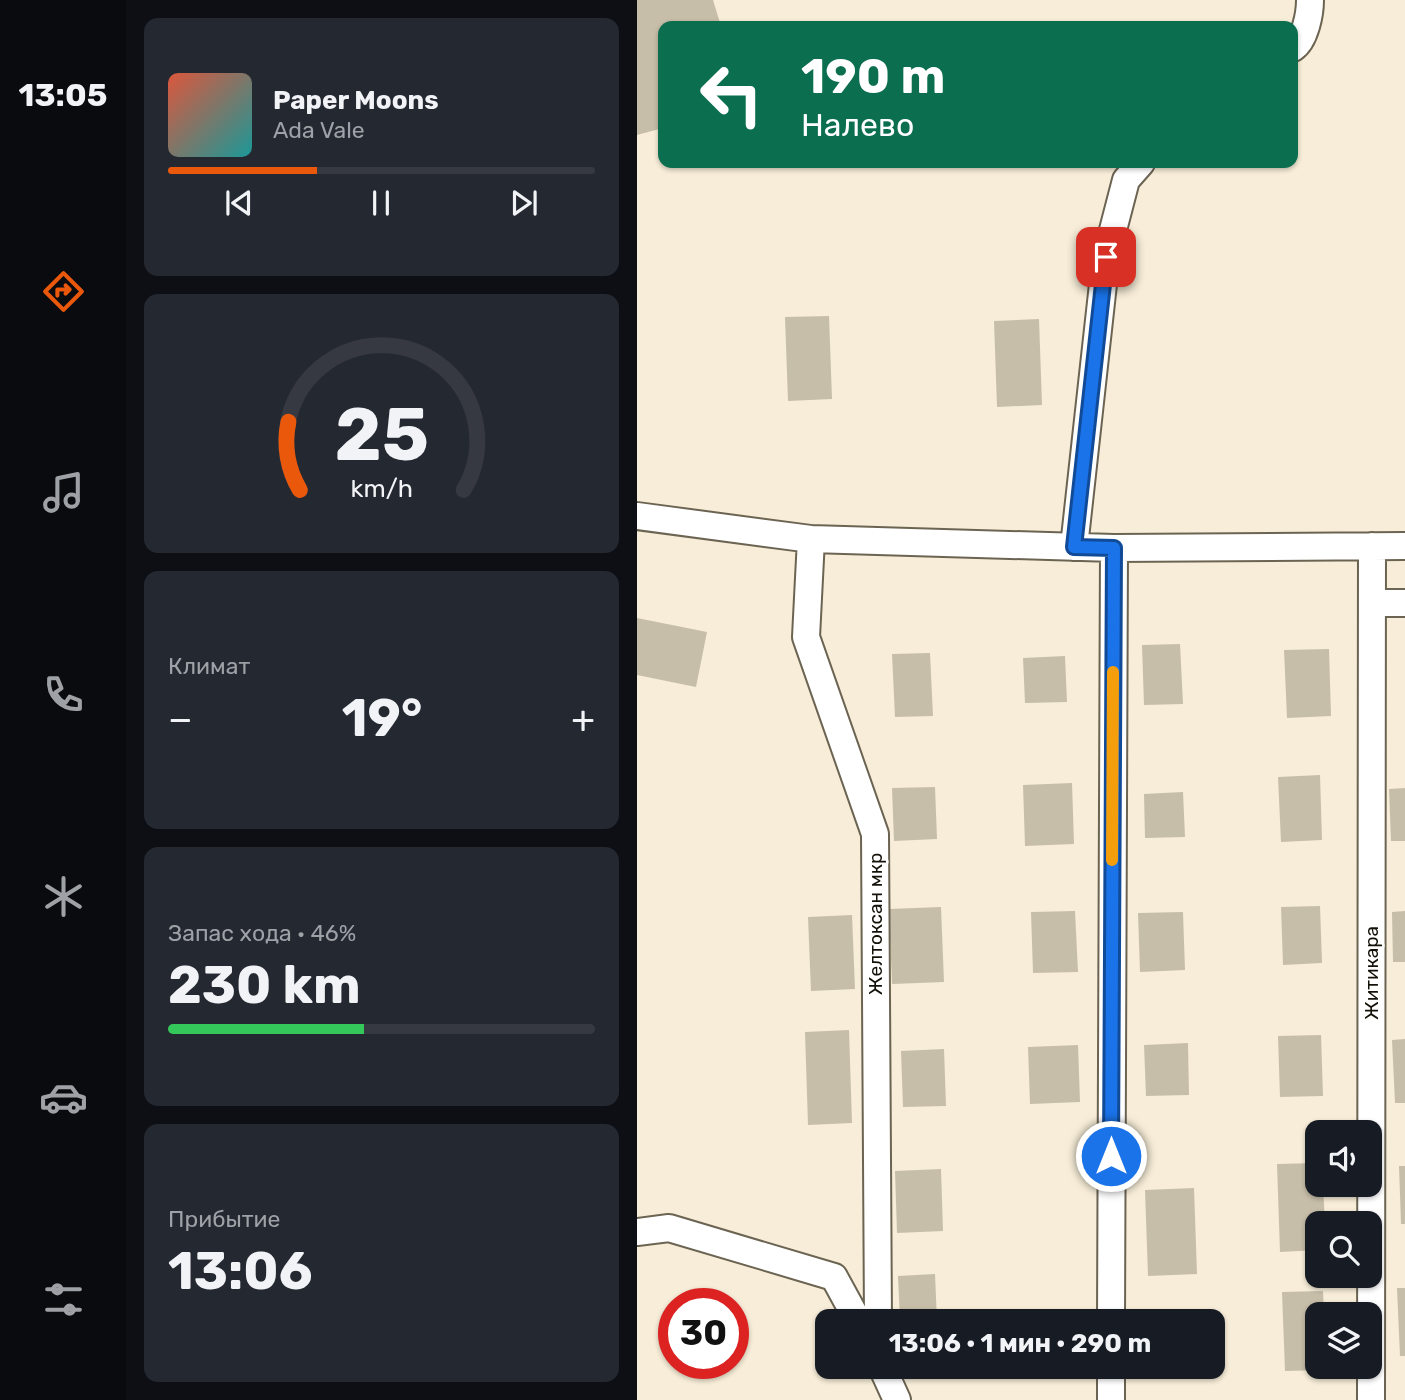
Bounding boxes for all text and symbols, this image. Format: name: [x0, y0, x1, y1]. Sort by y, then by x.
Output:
text: 190 m: [801, 47, 945, 105]
icon: left: [686, 49, 777, 140]
text: 13:05: [19, 76, 107, 114]
text: Paper Moons: [273, 85, 439, 116]
text: Налево: [801, 106, 914, 144]
text: Ada Vale: [273, 116, 365, 144]
icon: previous: [220, 184, 258, 222]
icon: pause: [362, 184, 400, 222]
icon: next: [505, 184, 543, 222]
pin: [1076, 227, 1136, 287]
icon: arrive: [1087, 238, 1125, 276]
icon: directions: [39, 267, 88, 316]
text: 25: [334, 392, 429, 478]
icon: music: [39, 468, 88, 517]
text: km/h: [350, 473, 413, 502]
text: Климат: [168, 652, 250, 680]
icon: phone: [39, 670, 88, 719]
text: 19°: [342, 687, 422, 749]
text: −: [168, 696, 193, 742]
text: +: [571, 696, 595, 742]
street label: Желтоксан мкр: [864, 853, 887, 995]
icon: climate: [39, 872, 88, 921]
text: Запас хода · 46%: [168, 919, 356, 947]
street label: Житикара: [1360, 926, 1383, 1020]
text: 230 km: [168, 954, 361, 1016]
icon: car: [39, 1073, 88, 1122]
position arrow: [1074, 1119, 1148, 1193]
map controls: [1305, 1120, 1382, 1379]
button: sound: [1305, 1120, 1382, 1197]
text: Прибытие: [168, 1205, 280, 1233]
button: search: [1305, 1211, 1382, 1288]
text: 13:06: [168, 1240, 313, 1302]
icon: filters: [39, 1275, 88, 1324]
speed limit sign: 30: [658, 1288, 749, 1379]
button: layers: [1305, 1302, 1382, 1379]
text: 13:06 · 1 мин · 290 m: [889, 1328, 1151, 1359]

